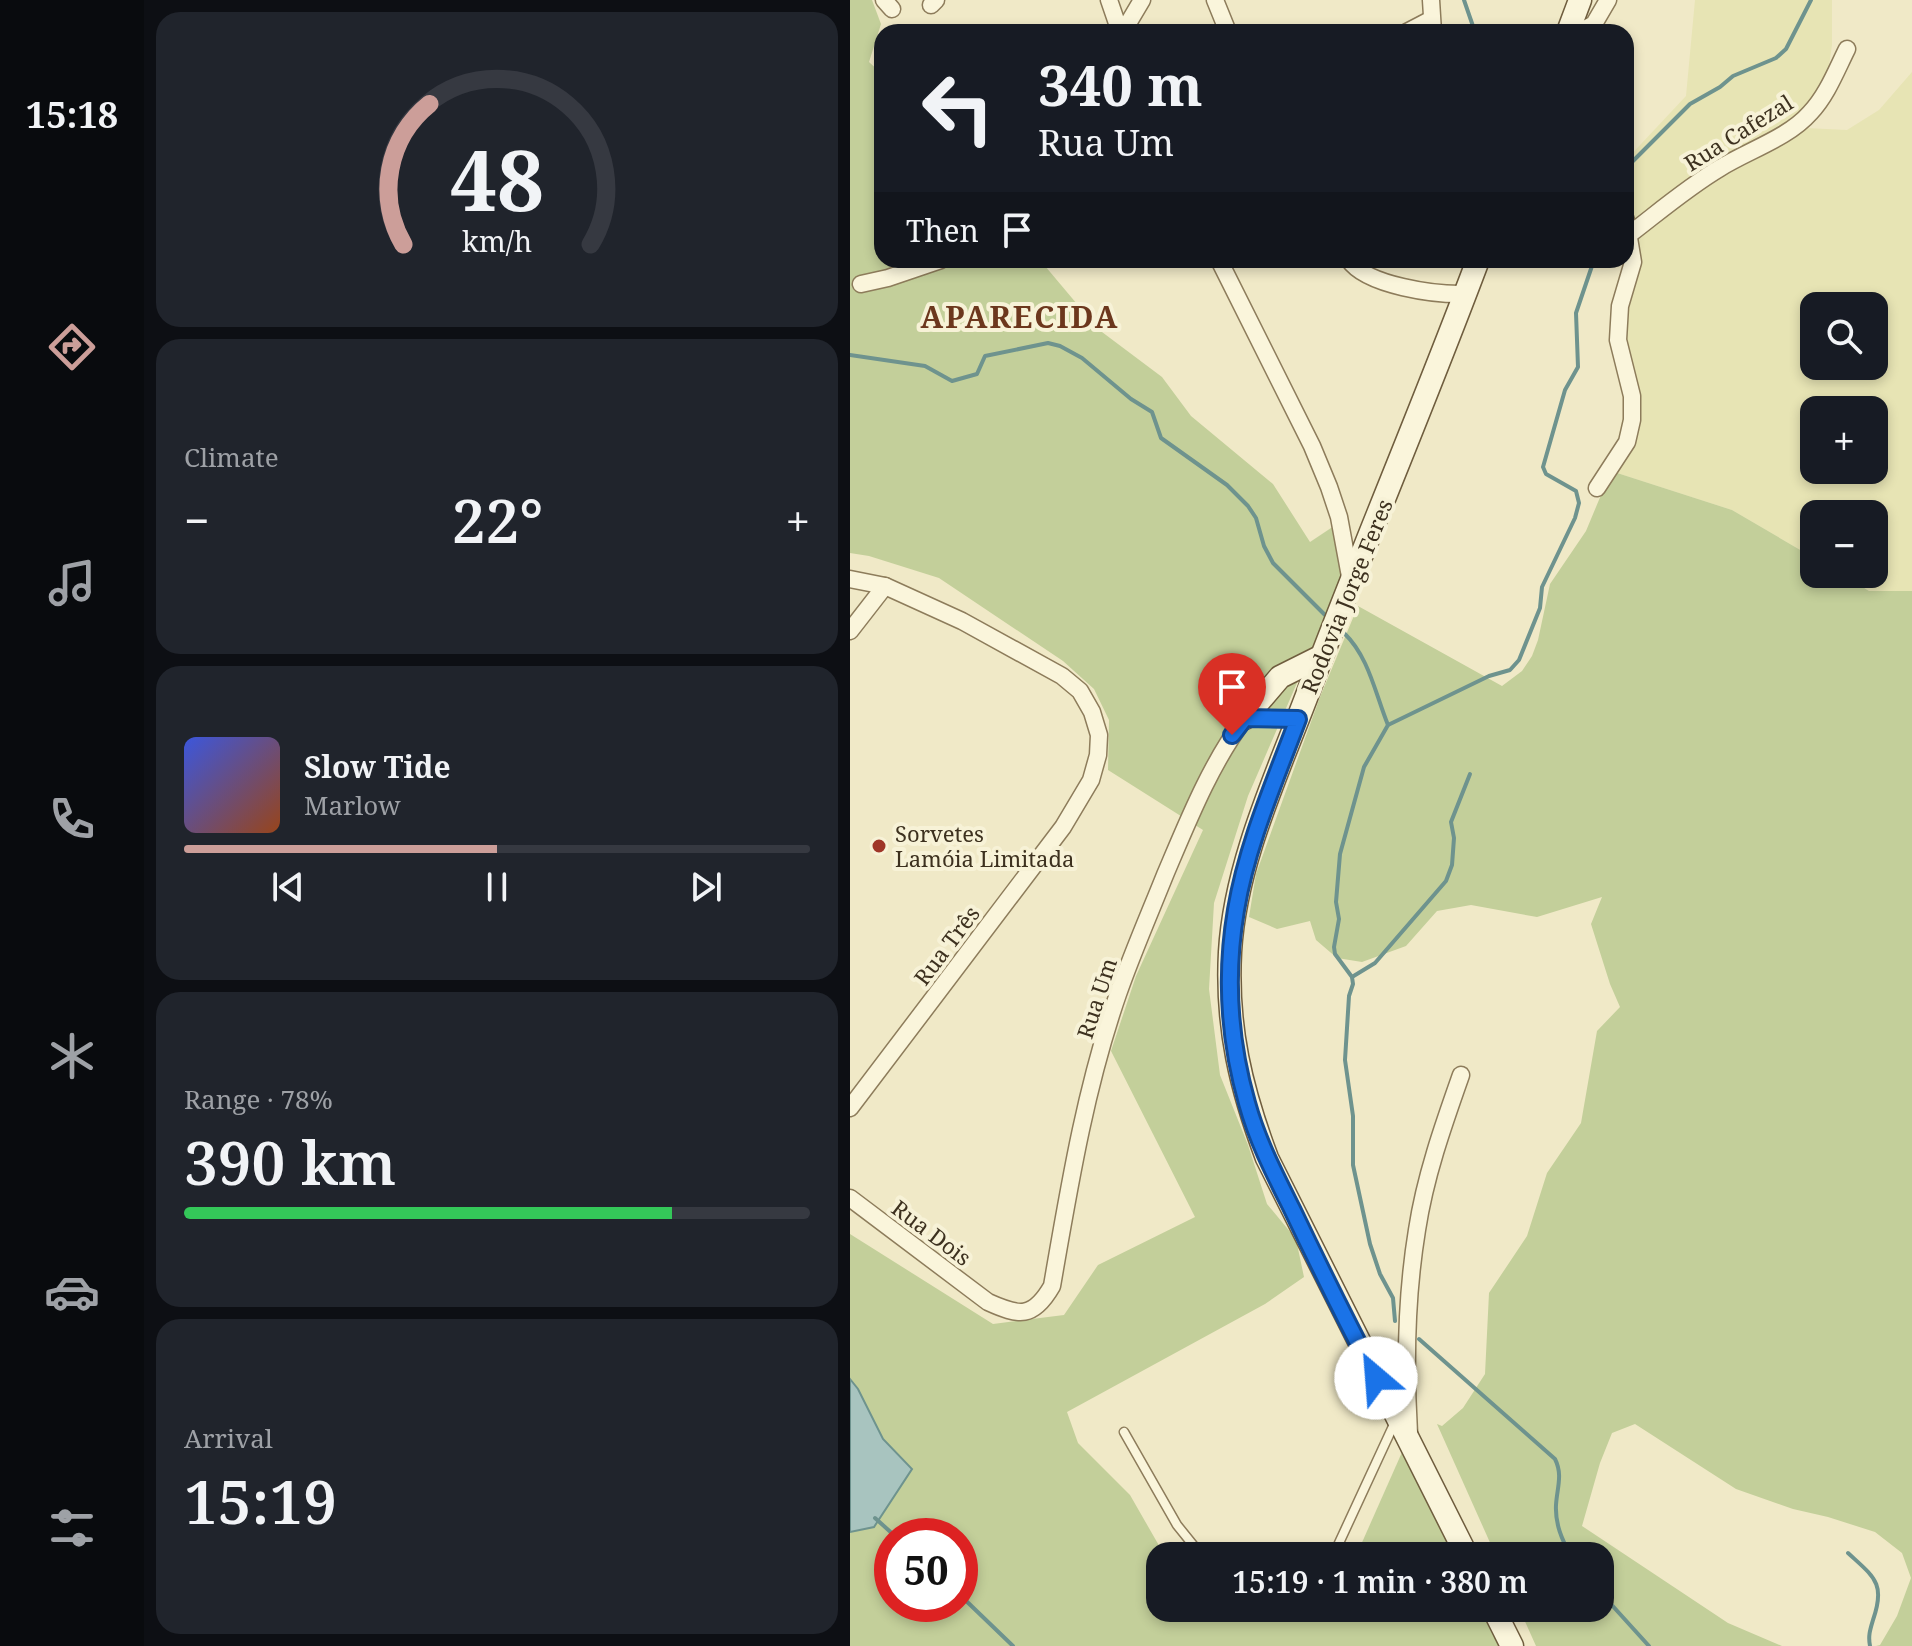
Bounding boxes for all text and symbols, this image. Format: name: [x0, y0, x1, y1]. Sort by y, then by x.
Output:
text: 340 m: [1038, 46, 1203, 122]
icon: left: [906, 56, 1010, 160]
street label: Rua Cafezal: [1678, 87, 1798, 177]
text: 15:18: [26, 90, 118, 139]
text: Rua Um: [1038, 118, 1174, 167]
text: 48: [450, 122, 544, 235]
icon: arrive: [995, 208, 1039, 252]
text: Then: [906, 210, 979, 251]
text: km/h: [462, 222, 532, 261]
map controls: [1800, 292, 1888, 588]
button: search: [1800, 292, 1888, 380]
district label: APARECIDA: [921, 296, 1119, 337]
icon: directions: [44, 319, 100, 375]
button: +: [1800, 396, 1888, 484]
text: Climate: [184, 439, 279, 475]
text: 22°: [452, 479, 543, 561]
text: −: [184, 490, 209, 550]
text: +: [785, 490, 810, 550]
street label: Rodovia Jorge Feres: [1293, 494, 1399, 698]
button: −: [1800, 500, 1888, 588]
icon: music: [44, 555, 100, 611]
pin: [1198, 653, 1266, 735]
icon: arrive: [1210, 665, 1254, 709]
text: Slow Tide: [304, 746, 451, 787]
text: Marlow: [304, 787, 401, 823]
icon: phone: [44, 791, 100, 847]
place label: Sorvetes Lamóia Limitada: [895, 818, 1074, 873]
marker: Sorvetes Lamóia Limitada: [870, 837, 888, 855]
icon: previous: [266, 865, 310, 909]
icon: pause: [475, 865, 519, 909]
icon: next: [684, 865, 728, 909]
street label: Rua Três: [906, 899, 986, 991]
street label: Rua Um: [1069, 954, 1123, 1042]
icon: climate: [44, 1028, 100, 1084]
text: Range · 78%: [184, 1081, 333, 1117]
text: 390 km: [184, 1121, 396, 1203]
street label: Rua Dois: [886, 1192, 978, 1272]
icon: car: [44, 1264, 100, 1320]
position arrow: [1334, 1336, 1418, 1420]
text: Arrival: [184, 1420, 273, 1456]
text: 15:19: [184, 1460, 337, 1542]
icon: filters: [44, 1500, 100, 1556]
speed limit sign: 50: [874, 1518, 978, 1622]
text: 15:19 · 1 min · 380 m: [1232, 1561, 1528, 1602]

